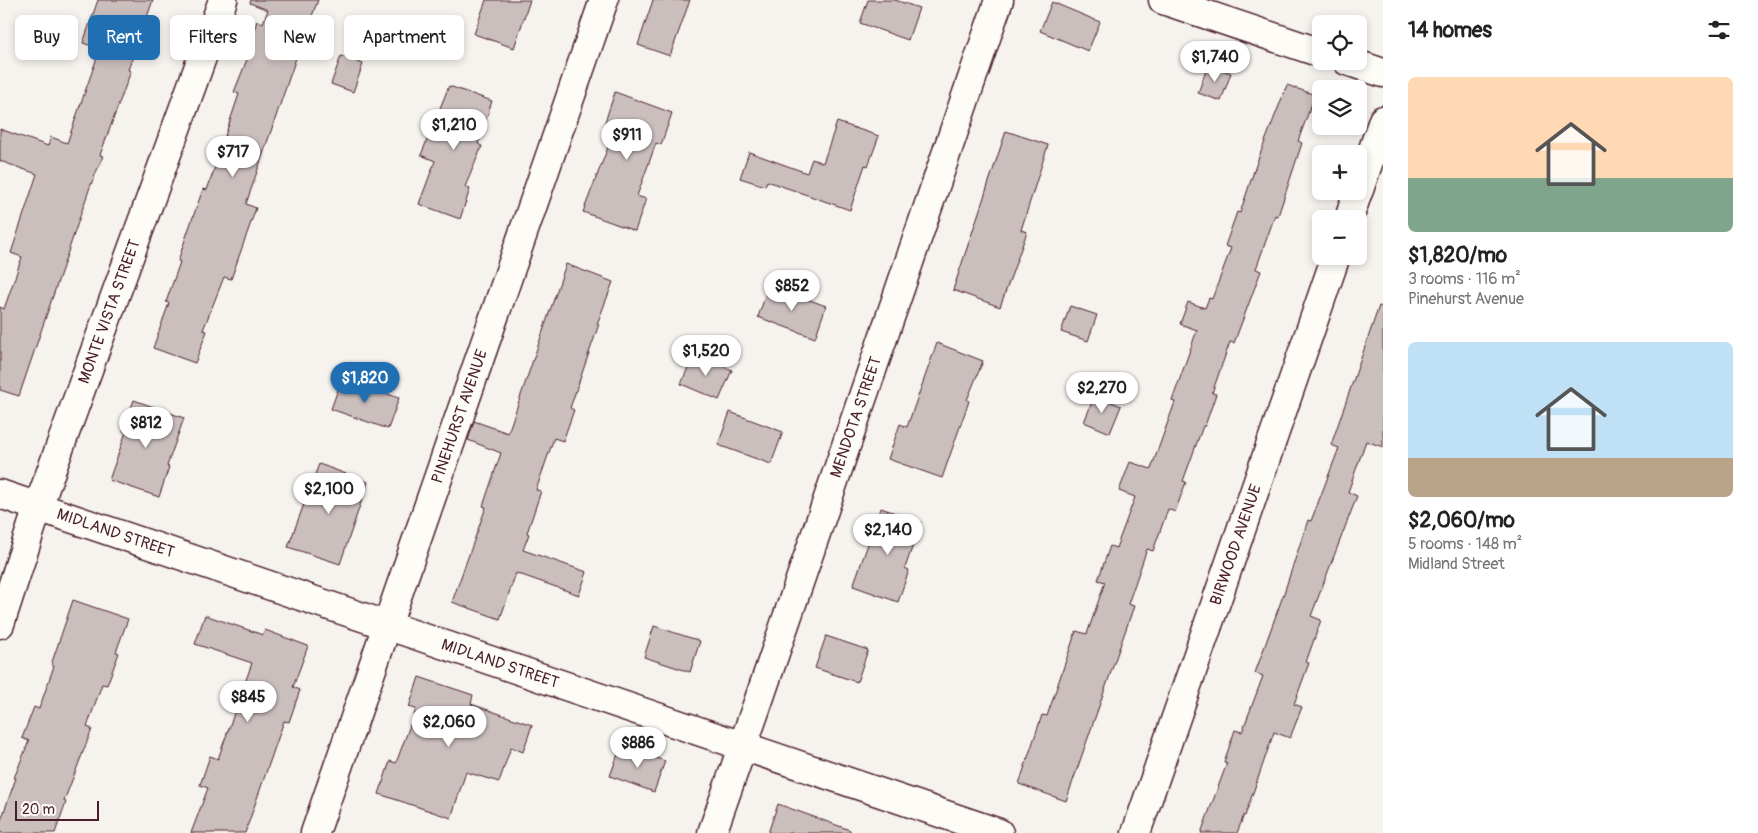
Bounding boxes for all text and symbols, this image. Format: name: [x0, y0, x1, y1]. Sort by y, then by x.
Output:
chip: Buy: [15, 15, 78, 60]
chip: Rent: [88, 15, 160, 60]
chip: Filters: [170, 15, 255, 60]
chip: New: [265, 15, 334, 60]
chip: Apartment: [344, 15, 464, 60]
map controls: [1312, 15, 1367, 265]
button: locate: [1312, 15, 1367, 70]
icon: filters: [1705, 16, 1733, 44]
text: 14 homes: [1408, 17, 1492, 44]
pin: $1,740: [1174, 41, 1256, 83]
text: $1,740: [1191, 47, 1239, 67]
button: layers: [1312, 80, 1367, 135]
pin: $1,210: [413, 108, 495, 151]
icon: home: [1526, 109, 1616, 199]
text: $1,210: [431, 115, 477, 135]
pin: $911: [597, 119, 657, 161]
text: $911: [612, 125, 642, 145]
pin: $717: [203, 136, 263, 178]
text: $717: [217, 142, 249, 162]
button: +: [1312, 145, 1367, 200]
button: −: [1312, 210, 1367, 265]
street label: MONTE VISTA STREET: [74, 237, 145, 386]
text: $1,820/mo: [1408, 242, 1507, 269]
text: 3 rooms · 116 m²: [1408, 269, 1521, 289]
pin: $852: [762, 270, 822, 312]
text: $852: [775, 276, 809, 296]
text: Pinehurst Avenue: [1408, 289, 1524, 309]
pin: $1,520: [665, 334, 747, 377]
text: $1,520: [682, 341, 730, 361]
street label: PINEHURST AVENUE: [427, 347, 492, 486]
street label: MENDOTA STREET: [826, 354, 886, 480]
pin: $1,820: [324, 362, 406, 404]
text: $1,820: [342, 368, 388, 388]
pin: $2,270: [1061, 372, 1143, 414]
icon: home: [1526, 374, 1616, 464]
text: $2,270: [1077, 378, 1127, 398]
pin: $812: [116, 406, 176, 449]
text: $812: [130, 413, 162, 433]
pin: $2,100: [288, 472, 370, 515]
text: $2,100: [304, 479, 354, 499]
street label: BIRWOOD AVENUE: [1206, 482, 1266, 608]
street label: MIDLAND STREET: [54, 504, 177, 562]
text: $2,060/mo: [1408, 507, 1515, 534]
pin: $2,140: [847, 514, 929, 556]
text: $2,140: [864, 520, 912, 540]
text: 5 rooms · 148 m²: [1408, 534, 1522, 554]
text: Midland Street: [1408, 554, 1505, 574]
street label: MIDLAND STREET: [439, 634, 562, 693]
pin: $845: [218, 680, 278, 723]
text: $845: [231, 687, 265, 707]
pin: $2,060: [408, 706, 490, 748]
text: $2,060: [423, 712, 475, 732]
pin: $886: [608, 726, 668, 769]
text: $886: [621, 733, 655, 753]
scale bar: [15, 798, 99, 821]
text: 20 m: [22, 801, 55, 818]

